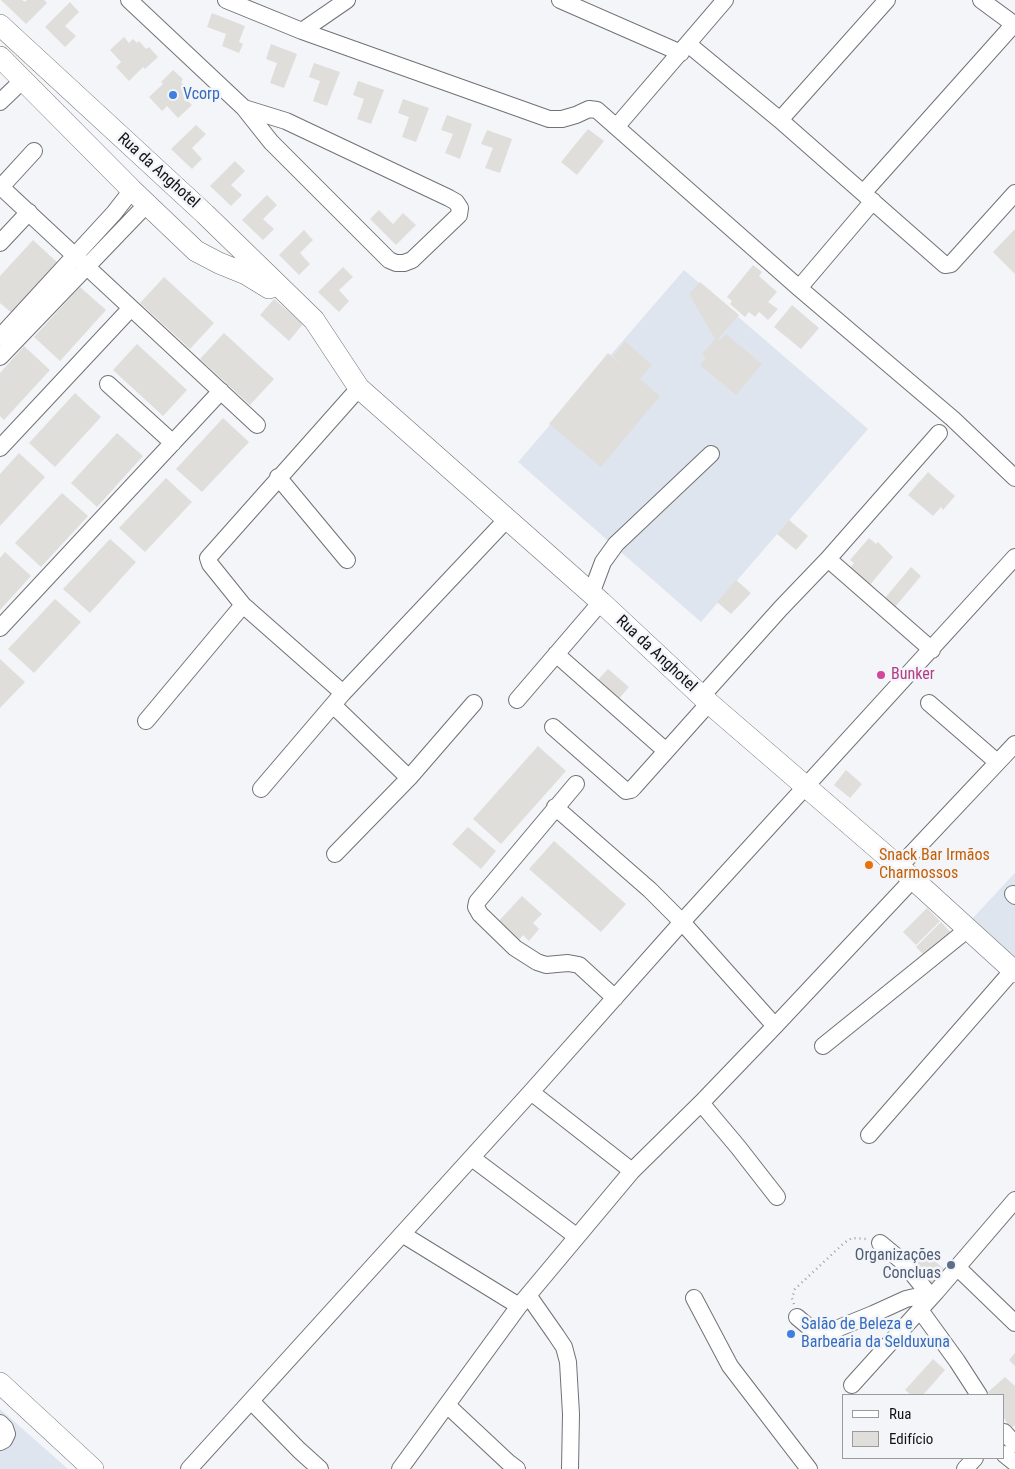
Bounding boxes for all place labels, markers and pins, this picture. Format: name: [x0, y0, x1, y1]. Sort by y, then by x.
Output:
place label: Vcorp: [183, 85, 220, 105]
marker: Vcorp: [167, 89, 179, 101]
place label: Bunker: [891, 665, 935, 685]
marker: Bunker: [875, 669, 887, 681]
place label: Snack Bar Irmãos Charmossos: [879, 846, 990, 884]
marker: Snack Bar Irmãos Charmossos: [863, 859, 875, 871]
place label: Organizações Concluas: [855, 1246, 941, 1284]
marker: Organizações Concluas: [945, 1259, 957, 1271]
place label: Salão de Beleza e Barbearia da Selduxuna: [801, 1315, 950, 1353]
marker: Salão de Beleza e Barbearia da Selduxuna: [785, 1328, 797, 1340]

